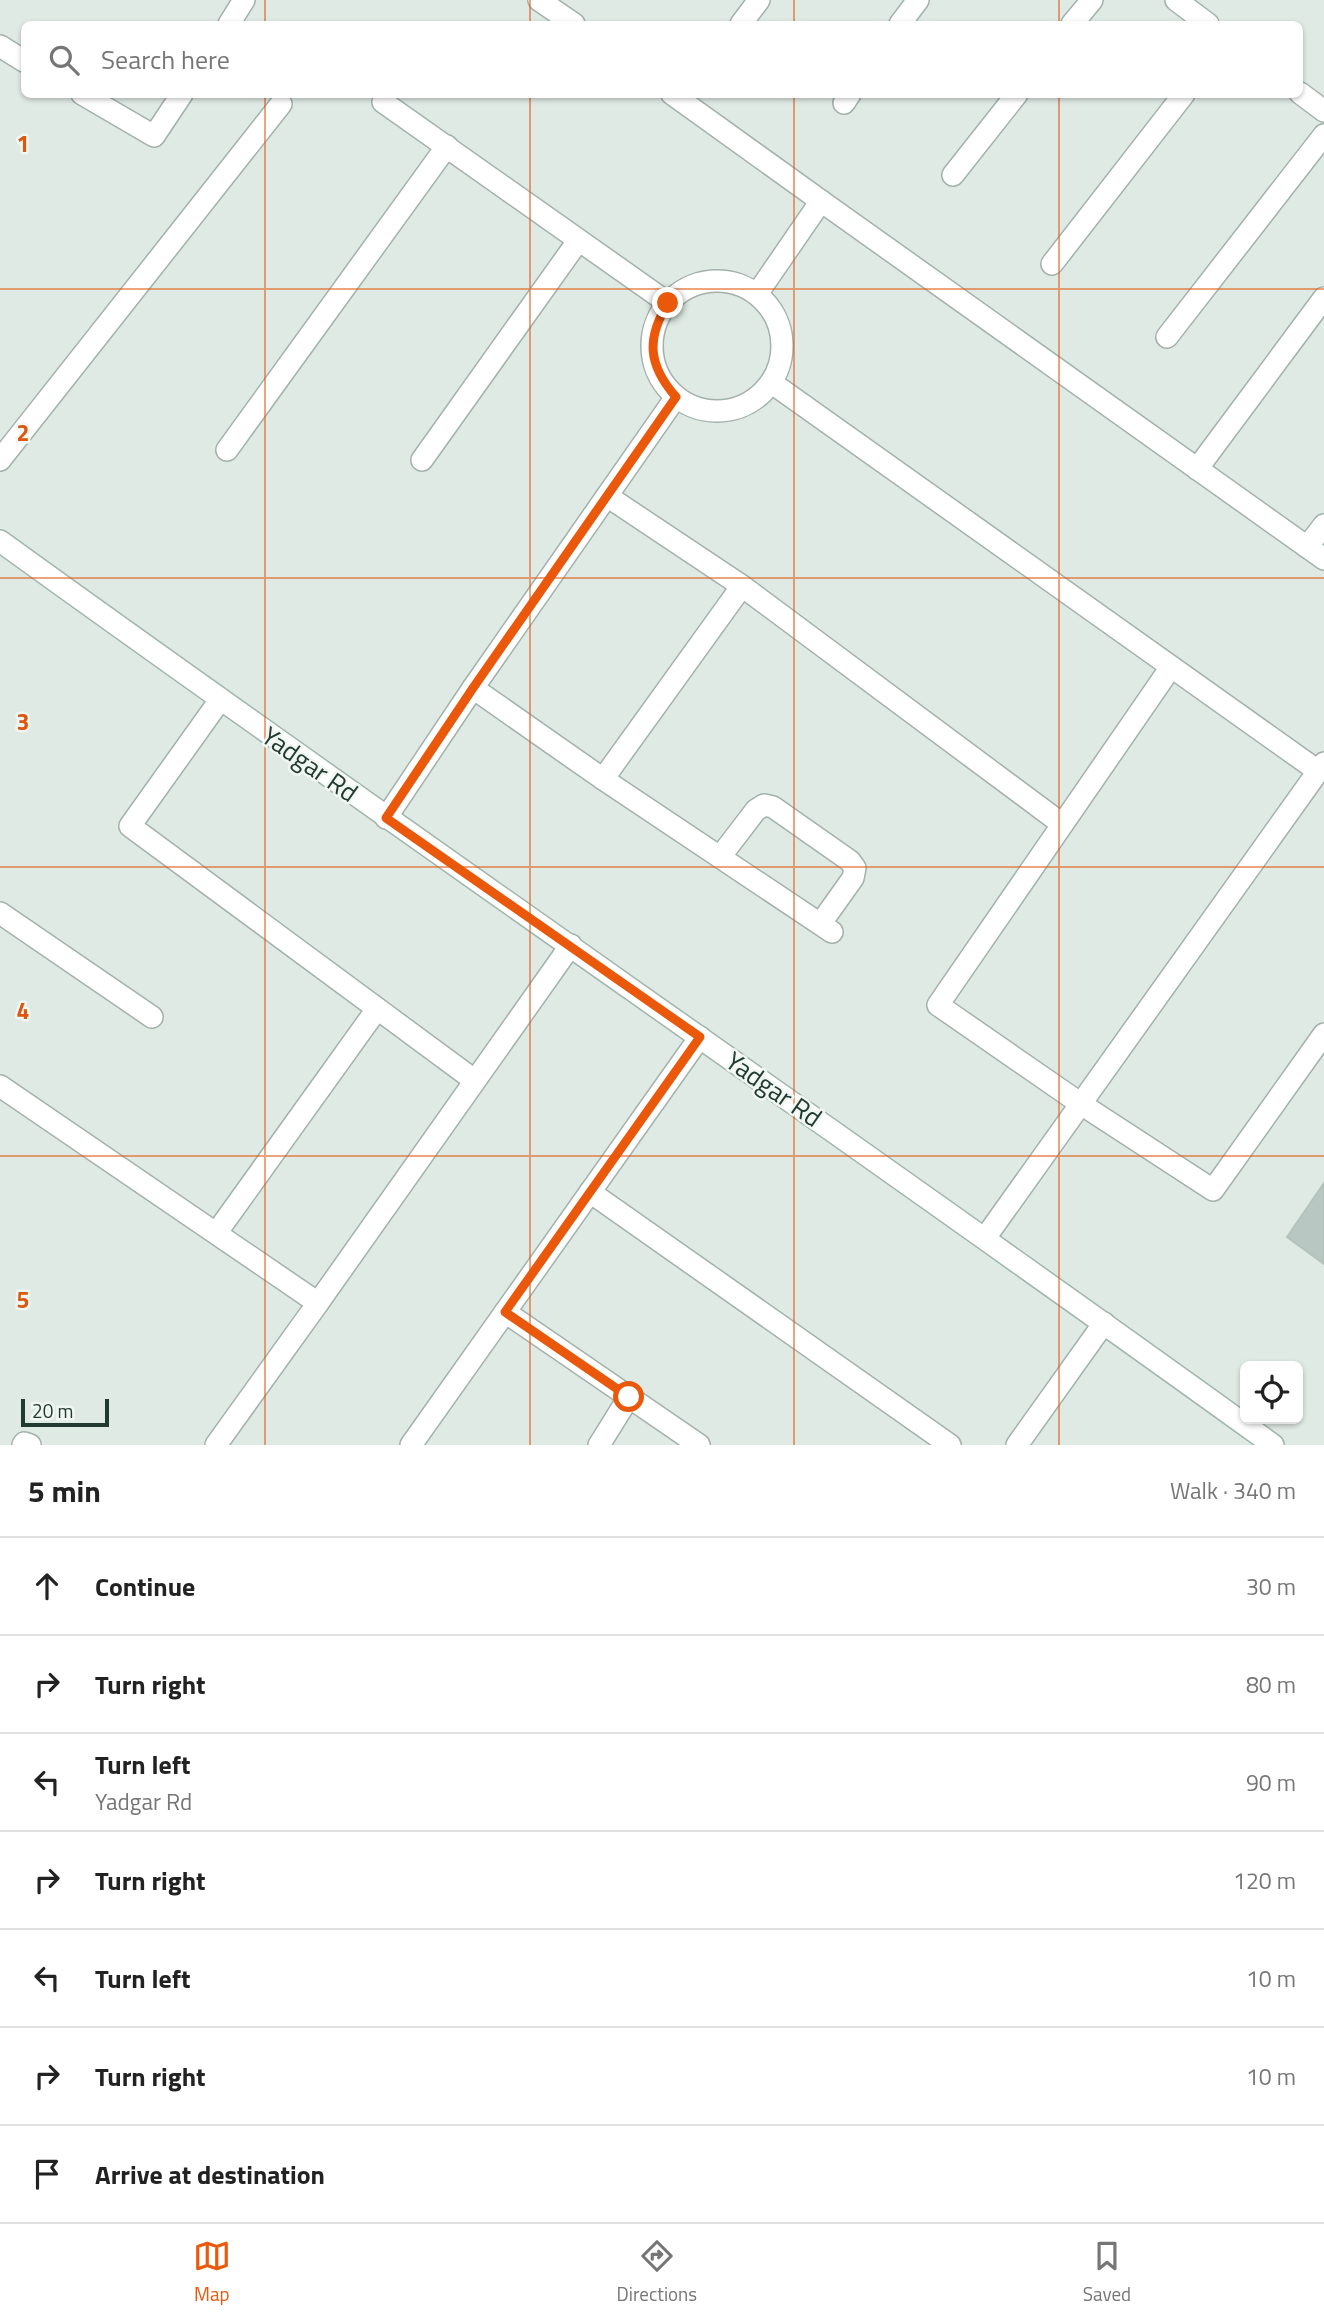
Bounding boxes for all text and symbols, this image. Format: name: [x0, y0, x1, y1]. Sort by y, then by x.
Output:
search box: [21, 21, 1303, 98]
text: Search here: [101, 40, 230, 79]
icon: search: [45, 41, 83, 79]
text: 1: [17, 126, 29, 161]
route end: [652, 287, 683, 318]
text: 2: [17, 415, 29, 450]
text: 3: [17, 704, 29, 739]
street label: Yadgar Rd: [254, 717, 366, 811]
text: 4: [17, 993, 29, 1028]
street label: Yadgar Rd: [718, 1042, 830, 1136]
text: 5: [17, 1282, 29, 1317]
map controls: [1240, 1361, 1303, 1424]
button: locate: [1240, 1361, 1303, 1424]
route start: [613, 1381, 644, 1412]
scale bar: [21, 1396, 108, 1428]
text: 20 m: [32, 1396, 73, 1425]
text: 5 min: [28, 1468, 101, 1514]
text: Walk · 340 m: [1170, 1473, 1296, 1508]
icon: ahead: [28, 1567, 66, 1605]
text: Continue: [95, 1567, 195, 1606]
text: 30 m: [1246, 1569, 1296, 1604]
icon: right: [28, 1665, 66, 1703]
text: Turn right: [95, 1665, 206, 1704]
text: 80 m: [1246, 1667, 1296, 1702]
text: Turn left: [95, 1745, 190, 1784]
icon: left: [28, 1763, 66, 1801]
text: 90 m: [1246, 1765, 1296, 1800]
text: Yadgar Rd: [95, 1784, 192, 1819]
icon: right: [28, 1861, 66, 1899]
text: Turn right: [95, 1861, 206, 1900]
text: 120 m: [1233, 1863, 1296, 1898]
icon: left: [28, 1959, 66, 1997]
text: Turn left: [95, 1959, 190, 1998]
text: 10 m: [1246, 1961, 1296, 1996]
icon: right: [28, 2057, 66, 2095]
text: Turn right: [95, 2057, 206, 2096]
text: 10 m: [1246, 2059, 1296, 2094]
icon: arrive: [28, 2155, 66, 2193]
text: Arrive at destination: [95, 2155, 325, 2194]
tab: Map: [193, 2237, 231, 2308]
tab: Directions: [617, 2237, 697, 2308]
tab: Saved: [1083, 2237, 1131, 2308]

